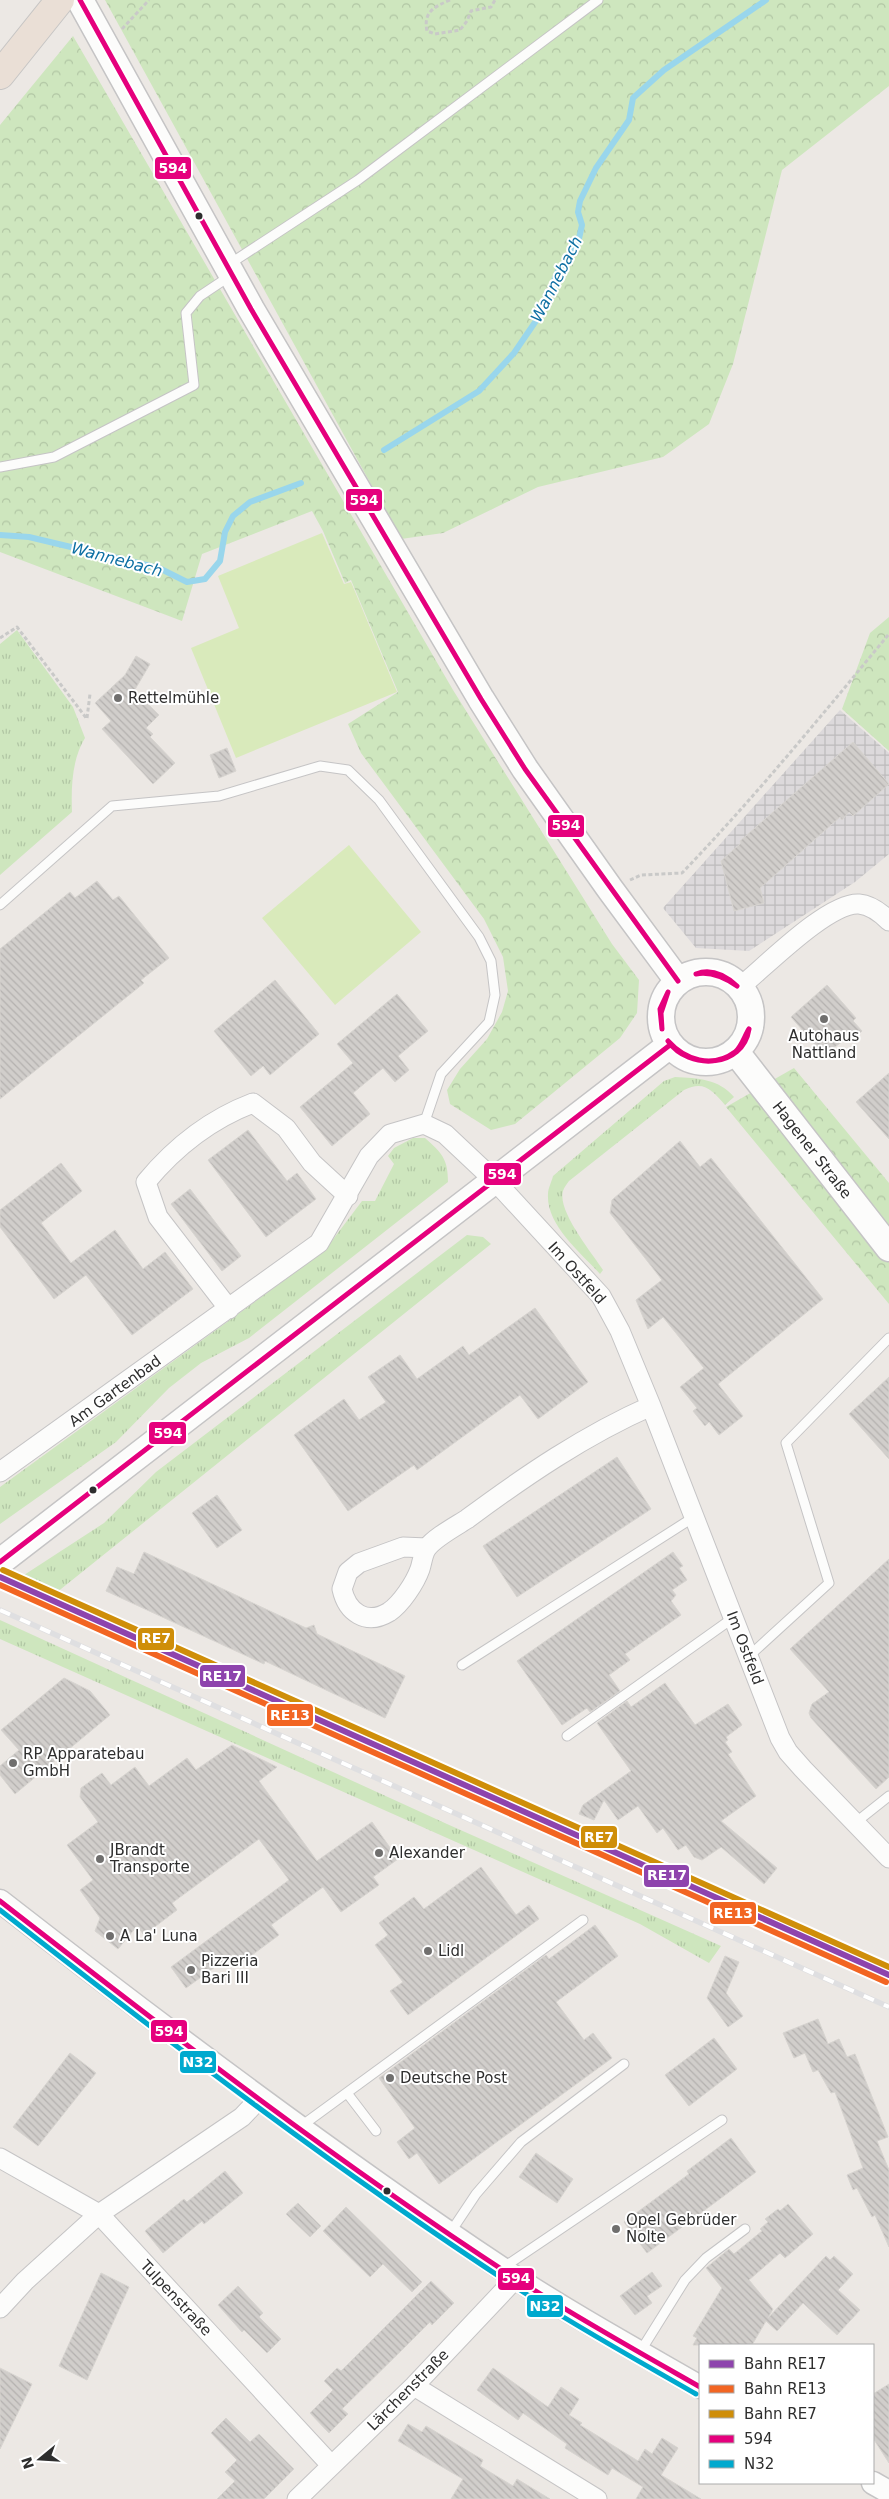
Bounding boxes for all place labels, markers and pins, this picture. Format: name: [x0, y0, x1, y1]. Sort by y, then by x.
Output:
unlabelled marker: [194, 211, 204, 221]
place label: Rettelmühle: [128, 689, 219, 707]
marker: Rettelmühle: [112, 692, 124, 704]
marker: Autohaus Nattland: [818, 1013, 830, 1025]
place label: Autohaus Nattland: [789, 1027, 860, 1062]
unlabelled marker: [88, 1485, 98, 1495]
place label: RP Apparatebau GmbH: [23, 1745, 144, 1780]
marker: RP Apparatebau GmbH: [7, 1757, 19, 1769]
place label: JBrandt Transporte: [109, 1841, 190, 1876]
place label: Alexander: [389, 1844, 466, 1862]
marker: Alexander: [373, 1847, 385, 1859]
marker: JBrandt Transporte: [94, 1853, 106, 1865]
place label: A La' Luna: [120, 1927, 198, 1945]
marker: A La' Luna: [104, 1930, 116, 1942]
place label: Lidl: [438, 1942, 464, 1960]
marker: Lidl: [422, 1945, 434, 1957]
place label: Pizzeria Bari III: [201, 1952, 258, 1987]
marker: Pizzeria Bari III: [185, 1964, 197, 1976]
place label: Deutsche Post: [400, 2069, 507, 2087]
marker: Deutsche Post: [384, 2072, 396, 2084]
unlabelled marker: [382, 2186, 392, 2196]
place label: Opel Gebrüder Nolte: [626, 2211, 737, 2246]
marker: Opel Gebrüder Nolte: [610, 2223, 622, 2235]

